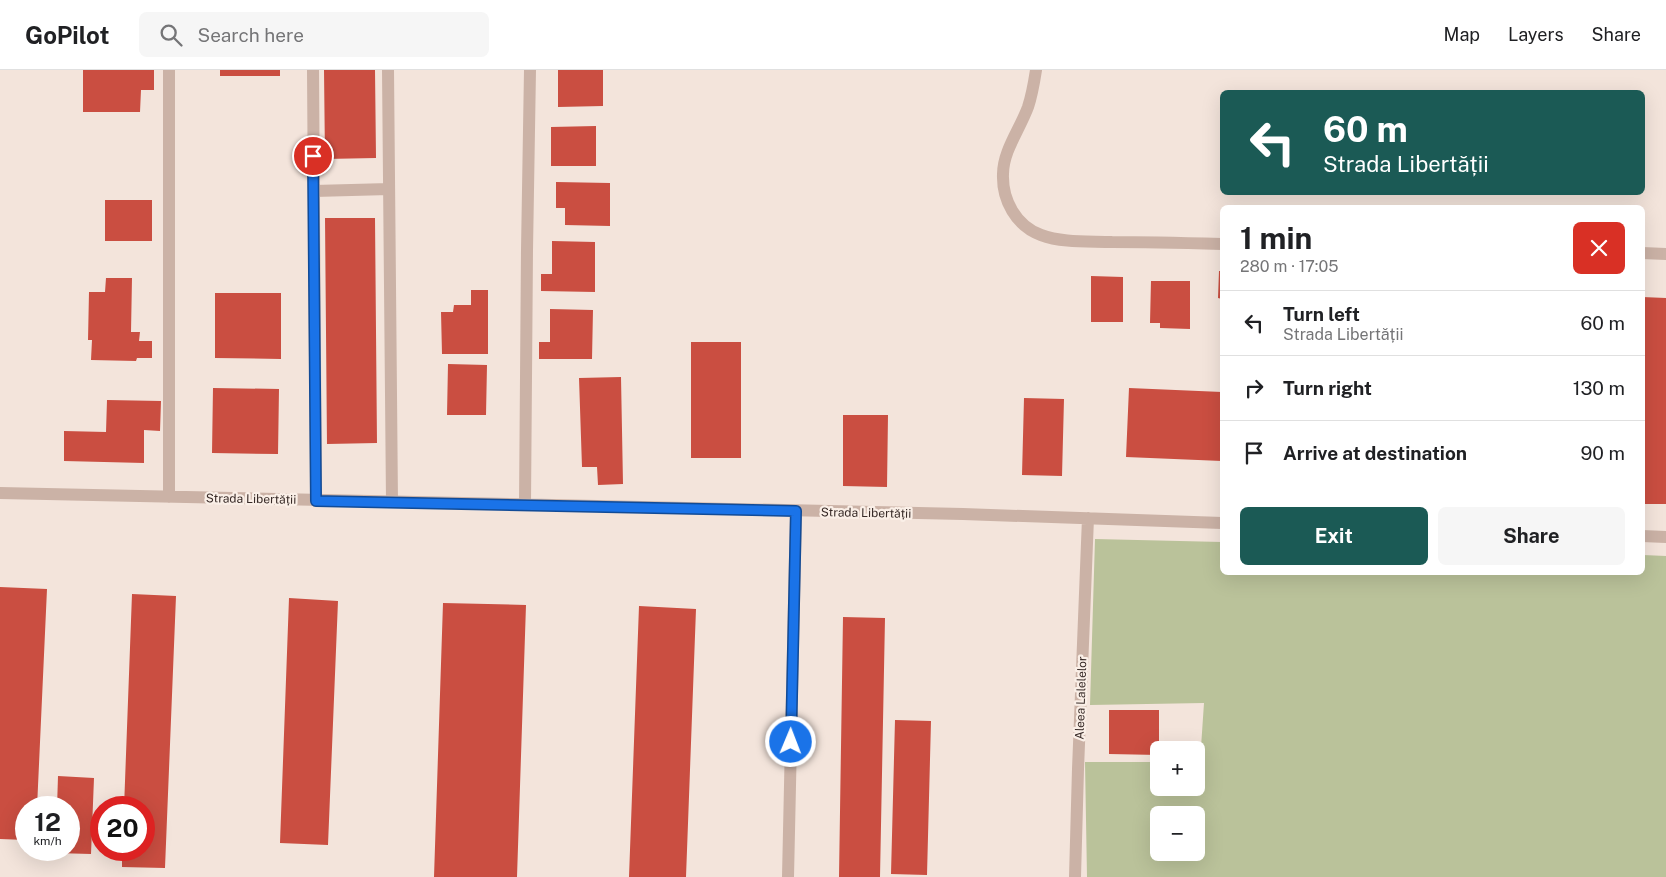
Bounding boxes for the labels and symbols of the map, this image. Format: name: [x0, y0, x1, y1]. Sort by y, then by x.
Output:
pin: [292, 135, 334, 177]
street label: Strada Libertății: [206, 491, 296, 507]
street label: Strada Libertății: [821, 505, 911, 521]
street label: Aleea Lalelelor: [1073, 656, 1089, 740]
position arrow: [764, 715, 816, 767]
speed limit sign: 20: [90, 796, 155, 861]

